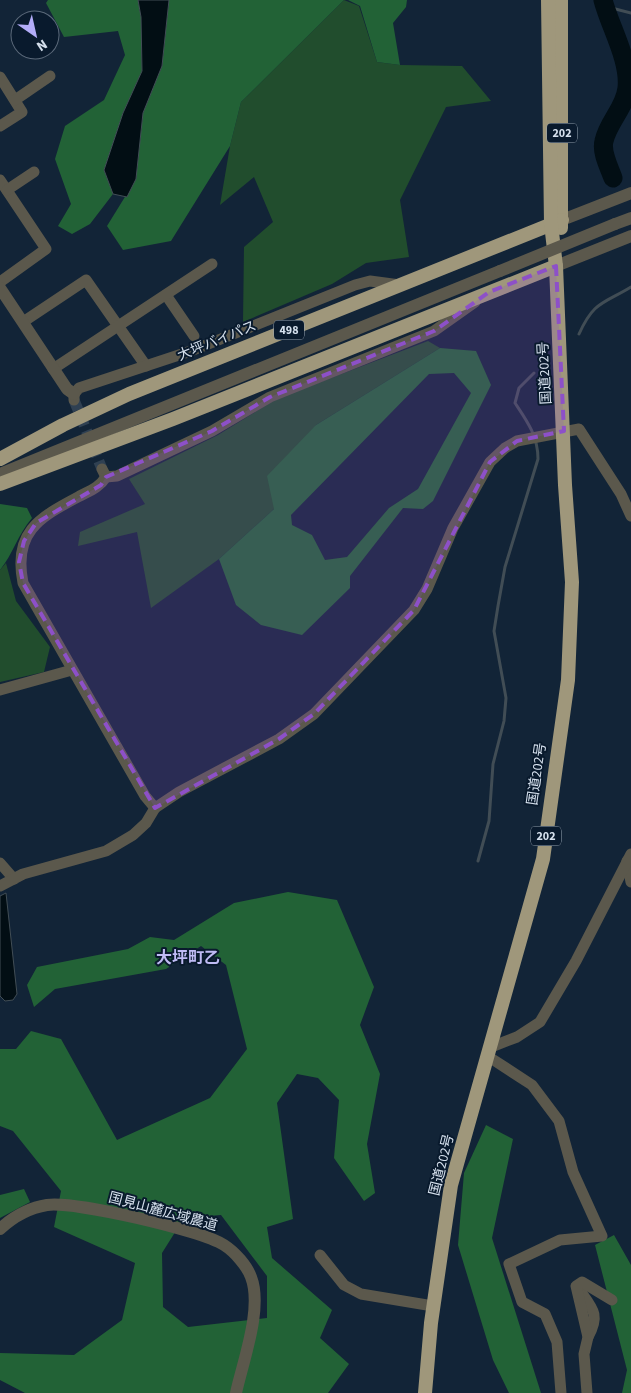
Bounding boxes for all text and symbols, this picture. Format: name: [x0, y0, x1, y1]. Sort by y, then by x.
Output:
north arrow: [10, 10, 60, 60]
text: N: [32, 34, 51, 56]
road number: 202: [547, 124, 577, 142]
street label: 大坪バイパス: [174, 316, 260, 366]
road number: 498: [274, 320, 304, 340]
street label: 国道202号: [533, 341, 557, 405]
street label: 国道202号: [523, 741, 551, 807]
road number: 202: [531, 826, 561, 846]
district label: 大坪町乙: [156, 947, 220, 969]
street label: 国道202号: [425, 1132, 459, 1198]
street label: 国見山麓広域農道: [106, 1188, 220, 1236]

